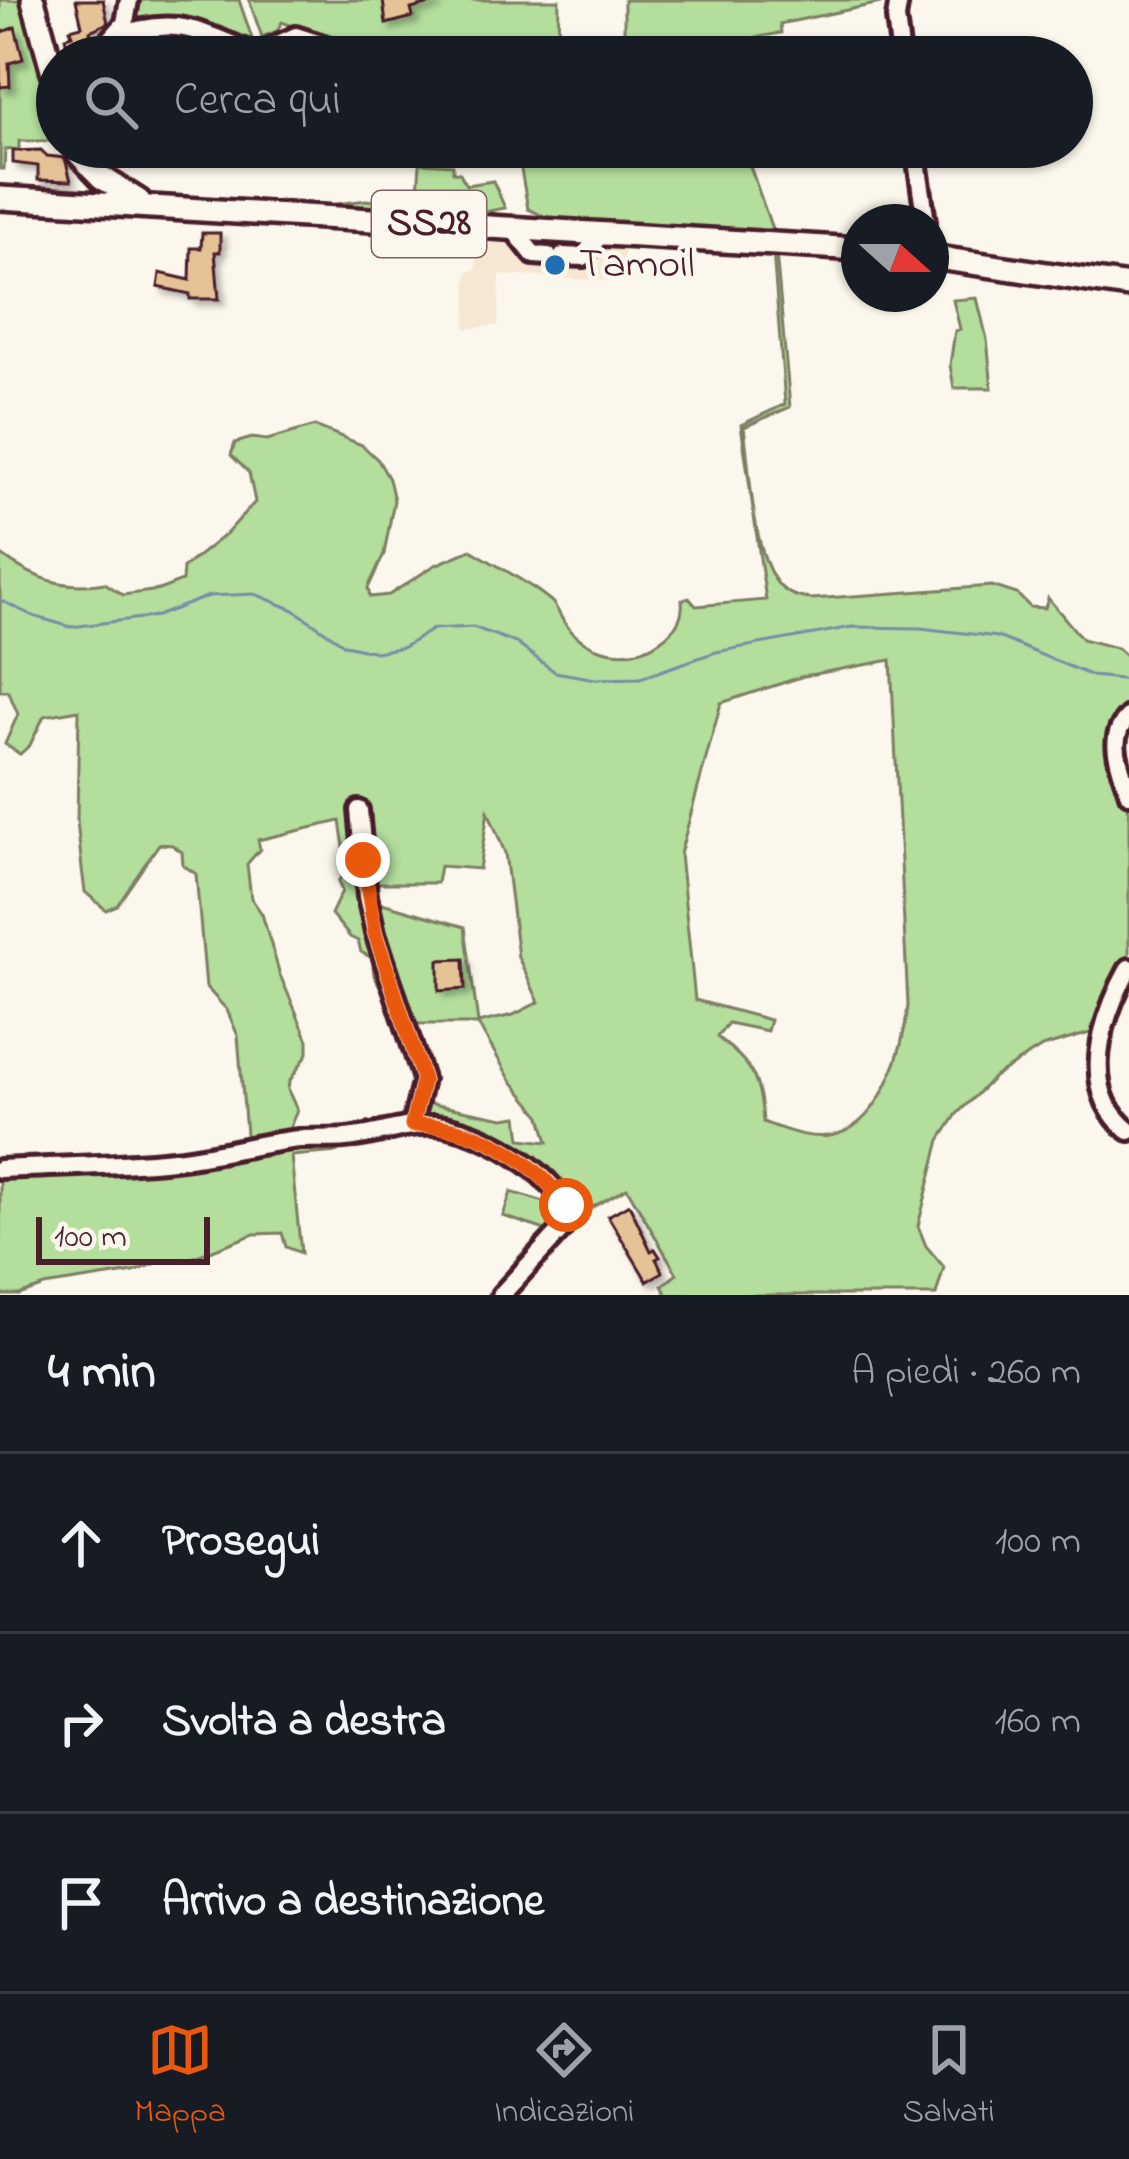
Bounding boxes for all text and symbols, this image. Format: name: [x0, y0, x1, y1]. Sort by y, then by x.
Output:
search box: [36, 36, 1093, 168]
icon: search: [78, 69, 144, 135]
text: Cerca qui: [174, 69, 341, 135]
road number: SS28: [372, 191, 486, 257]
north arrow: [841, 204, 949, 312]
place label: Tamoil: [579, 235, 695, 296]
marker: Tamoil: [542, 252, 568, 278]
route end: [336, 833, 390, 887]
route start: [539, 1178, 593, 1232]
scale bar: [36, 1211, 210, 1264]
text: 100 m: [54, 1214, 127, 1262]
text: 4 min: [48, 1336, 156, 1411]
text: A piedi · 260 m: [851, 1345, 1081, 1402]
icon: ahead: [48, 1510, 114, 1576]
text: Prosegui: [162, 1510, 320, 1576]
text: 100 m: [995, 1514, 1081, 1571]
icon: right: [48, 1690, 114, 1756]
text: Svolta a destra: [162, 1690, 446, 1756]
text: 160 m: [995, 1694, 1081, 1751]
icon: arrive: [48, 1870, 114, 1936]
text: Arrivo a destinazione: [162, 1870, 544, 1936]
tab: Mappa: [134, 2017, 226, 2137]
tab: Indicazioni: [494, 2017, 634, 2137]
tab: Salvati: [903, 2017, 995, 2137]

